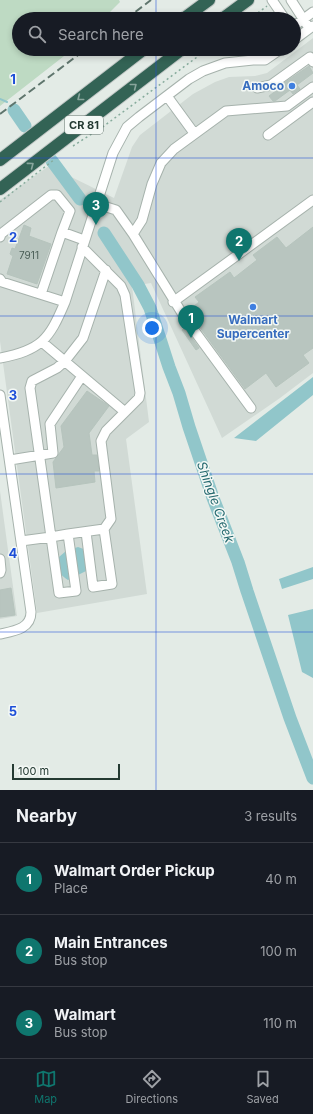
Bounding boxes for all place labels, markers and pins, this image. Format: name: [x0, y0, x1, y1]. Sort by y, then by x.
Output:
place label: Amoco: [242, 78, 284, 93]
marker: Amoco: [287, 81, 297, 91]
pin: 3: [83, 192, 109, 225]
pin: 2: [226, 228, 252, 261]
marker: Walmart Supercenter: [248, 302, 258, 312]
pin: 1: [178, 305, 204, 338]
place label: Walmart Supercenter: [217, 312, 289, 341]

